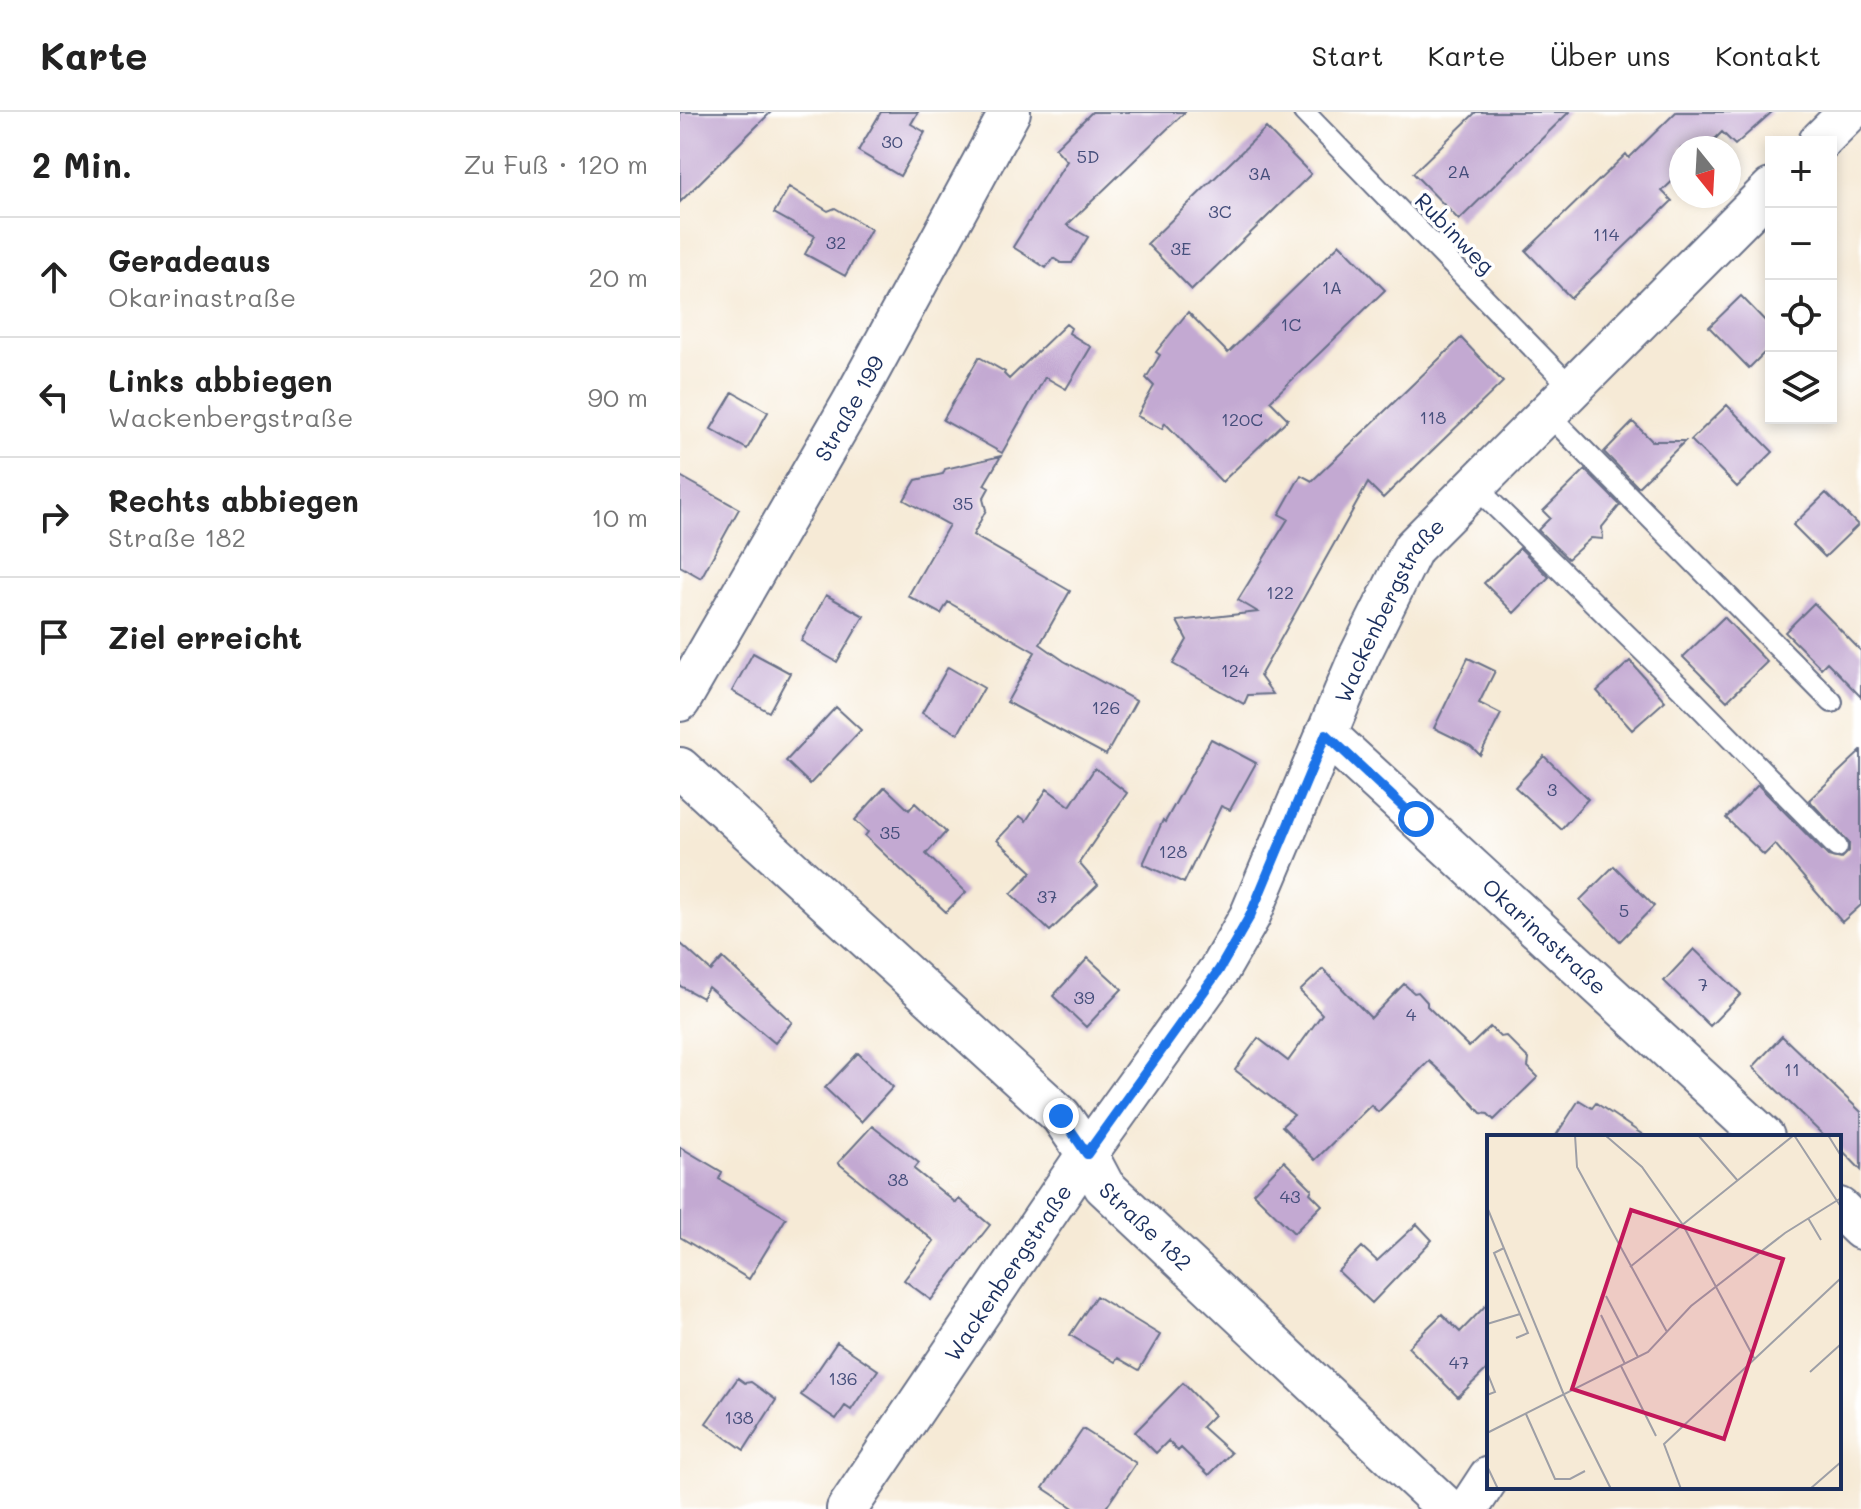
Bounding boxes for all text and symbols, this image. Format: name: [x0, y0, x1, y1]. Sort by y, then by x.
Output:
text: Karte: [40, 30, 148, 80]
text: Start: [1312, 37, 1383, 73]
text: Karte: [1427, 37, 1506, 73]
text: Über uns: [1550, 37, 1671, 73]
text: Kontakt: [1715, 37, 1821, 73]
house number: 30: [881, 129, 903, 153]
north arrow: [1669, 136, 1741, 208]
map controls: [1765, 136, 1837, 424]
button: +: [1765, 136, 1837, 208]
text: 2 Min.: [32, 142, 132, 187]
house number: 5D: [1077, 144, 1099, 168]
text: Zu Fuß · 120 m: [464, 147, 648, 181]
house number: 2A: [1448, 159, 1470, 183]
house number: 3A: [1248, 161, 1272, 185]
street label: Rubinweg: [1409, 186, 1501, 280]
house number: 3C: [1208, 199, 1232, 223]
button: −: [1765, 208, 1837, 280]
house number: 114: [1593, 222, 1620, 246]
house number: 32: [826, 230, 846, 254]
house number: 3E: [1171, 236, 1191, 260]
text: Geradeaus: [108, 240, 271, 280]
icon: ahead: [32, 255, 76, 299]
text: 20 m: [588, 260, 648, 294]
house number: 1A: [1322, 275, 1342, 299]
text: Okarinastraße: [108, 280, 296, 314]
button: locate: [1765, 280, 1837, 352]
house number: 1C: [1281, 312, 1302, 336]
street label: Straße 199: [807, 350, 890, 466]
button: layers: [1765, 352, 1837, 424]
text: Links abbiegen: [108, 360, 332, 400]
icon: left: [32, 375, 76, 419]
text: 90 m: [588, 380, 648, 414]
text: Wackenbergstraße: [108, 400, 353, 434]
house number: 118: [1420, 405, 1447, 429]
house number: 120C: [1221, 407, 1263, 431]
text: Rechts abbiegen: [108, 480, 359, 520]
house number: 35: [952, 491, 974, 515]
icon: right: [32, 495, 76, 539]
text: 10 m: [591, 500, 648, 534]
street label: Wackenbergstraße: [1327, 511, 1450, 707]
text: Straße 182: [108, 520, 246, 554]
house number: 122: [1266, 580, 1294, 604]
icon: arrive: [32, 615, 76, 659]
text: Ziel erreicht: [108, 617, 302, 657]
house number: 124: [1221, 658, 1250, 682]
house number: 126: [1092, 695, 1120, 719]
house number: 3: [1547, 777, 1557, 801]
route start: [1398, 801, 1434, 837]
house number: 35: [879, 820, 901, 844]
house number: 128: [1159, 839, 1188, 863]
street label: Okarinastraße: [1477, 871, 1614, 1000]
house number: 37: [1037, 884, 1057, 908]
house number: 5: [1619, 898, 1629, 922]
house number: 7: [1698, 972, 1708, 996]
house number: 39: [1073, 985, 1095, 1009]
house number: 4: [1406, 1002, 1417, 1026]
house number: 11: [1784, 1057, 1800, 1081]
route end: [1043, 1098, 1079, 1134]
inset map: [1487, 1135, 1841, 1489]
house number: 38: [887, 1167, 909, 1191]
street label: Straße 182: [1094, 1175, 1199, 1276]
street label: Wackenbergstraße: [937, 1178, 1077, 1366]
house number: 43: [1279, 1184, 1301, 1208]
house number: 47: [1449, 1350, 1469, 1374]
house number: 136: [828, 1366, 858, 1390]
house number: 138: [724, 1405, 754, 1429]

